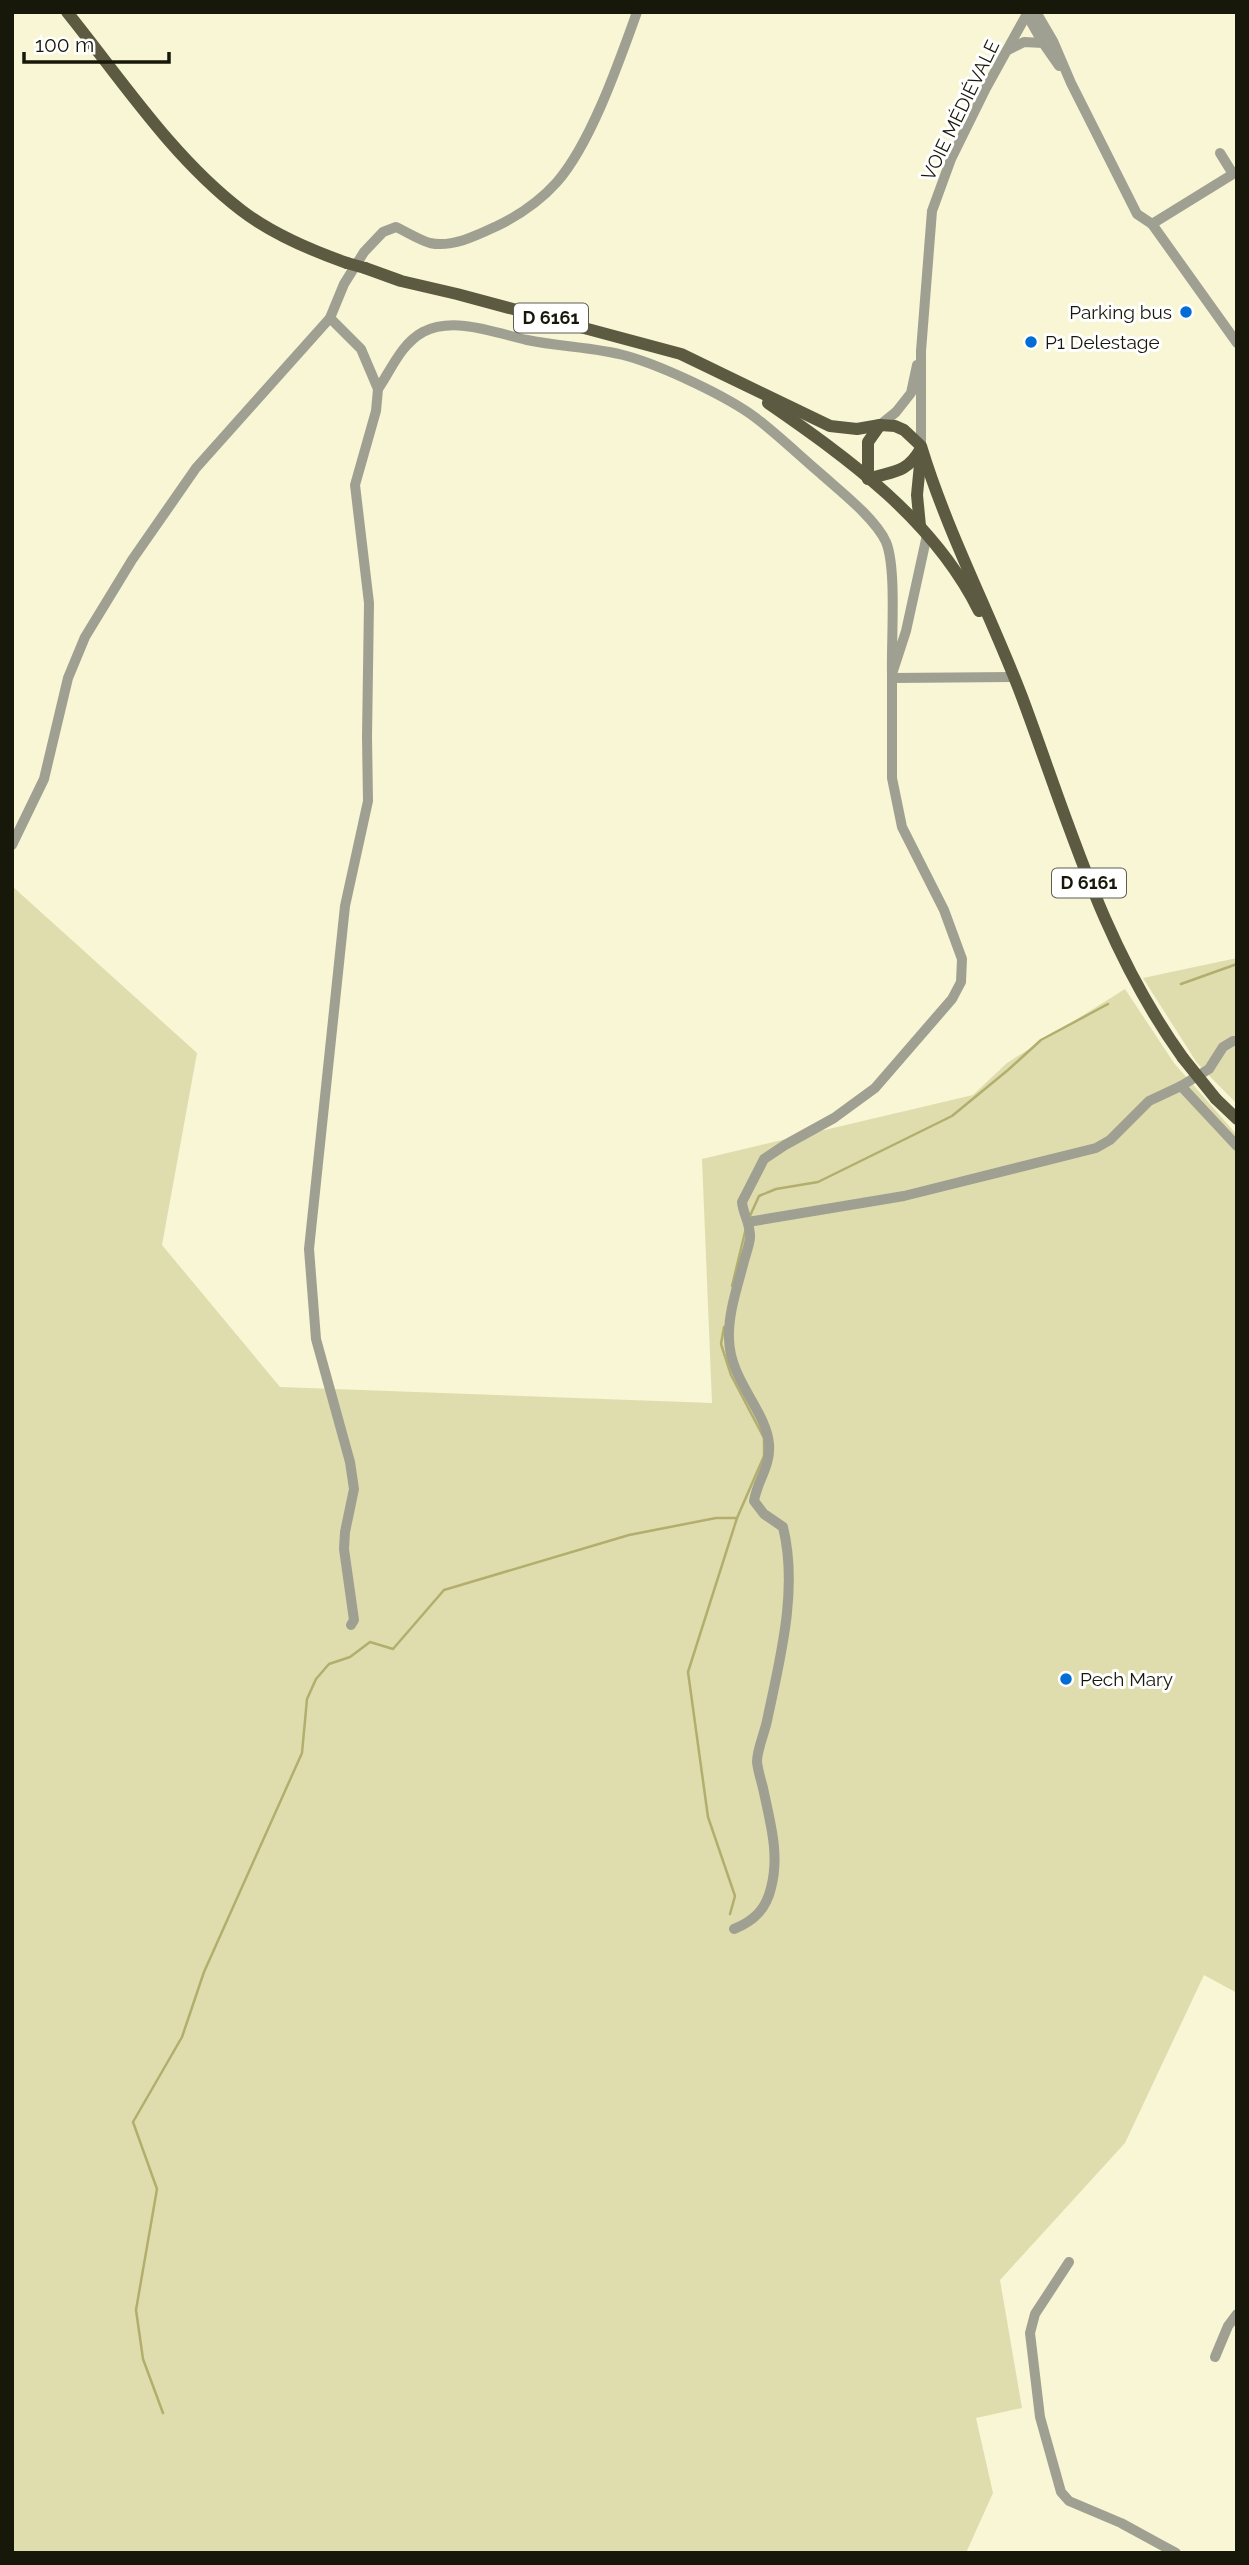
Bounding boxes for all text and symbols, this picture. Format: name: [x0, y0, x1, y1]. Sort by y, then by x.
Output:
scale bar: [24, 21, 170, 65]
text: 100 m: [35, 32, 94, 57]
street label: VOIE MÉDIÉVALE: [917, 36, 1003, 184]
place label: Parking bus: [1069, 301, 1172, 323]
road number: D 6161: [514, 304, 588, 332]
marker: Parking bus: [1178, 304, 1194, 320]
place label: P1 Delestage: [1045, 331, 1160, 353]
marker: P1 Delestage: [1023, 334, 1039, 350]
road number: D 6161: [1052, 868, 1126, 898]
place label: Pech Mary: [1080, 1668, 1173, 1690]
marker: Pech Mary: [1058, 1671, 1074, 1687]

